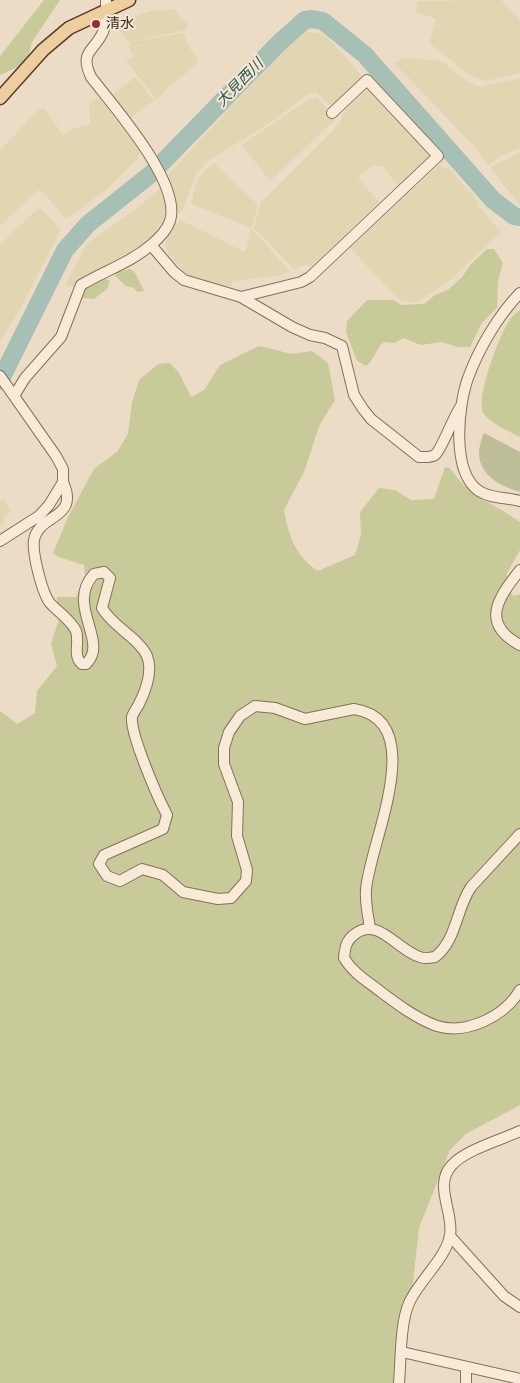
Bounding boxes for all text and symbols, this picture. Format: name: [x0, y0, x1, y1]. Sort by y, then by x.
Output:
place label: 清水: [106, 16, 134, 32]
marker: 清水: [90, 18, 102, 30]
water label: 大見西川: [213, 55, 267, 111]

